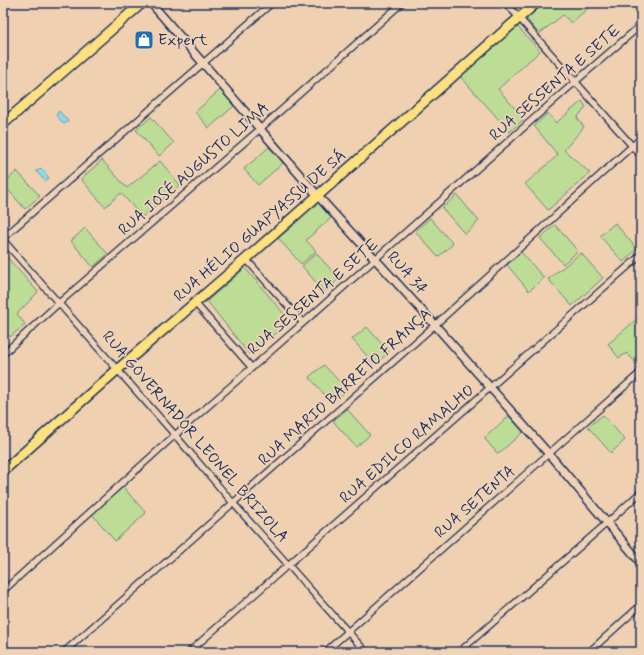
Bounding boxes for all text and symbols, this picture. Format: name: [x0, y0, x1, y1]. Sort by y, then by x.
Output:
street label: RUA SESSENTA E SETE: [485, 20, 625, 146]
shop icon: Expert: [133, 29, 155, 51]
place label: Expert: [158, 30, 208, 51]
street label: RUA JOSÉ AUGUSTO LIMA: [114, 98, 274, 240]
street label: RUA HÉLIO GUAPYASSU DE SÁ: [169, 145, 351, 307]
street label: RUA SESSENTA E SETE: [243, 234, 383, 360]
street label: RUA 34: [382, 247, 432, 299]
street label: RUA MARIO BARRETO FRANÇA: [254, 304, 436, 470]
street label: RUA GOVERNADOR LEONEL BRIZOLA: [97, 327, 293, 547]
street label: RUA EDILCO RAMALHO: [335, 380, 479, 508]
street label: RUA SETENTA: [430, 461, 520, 543]

